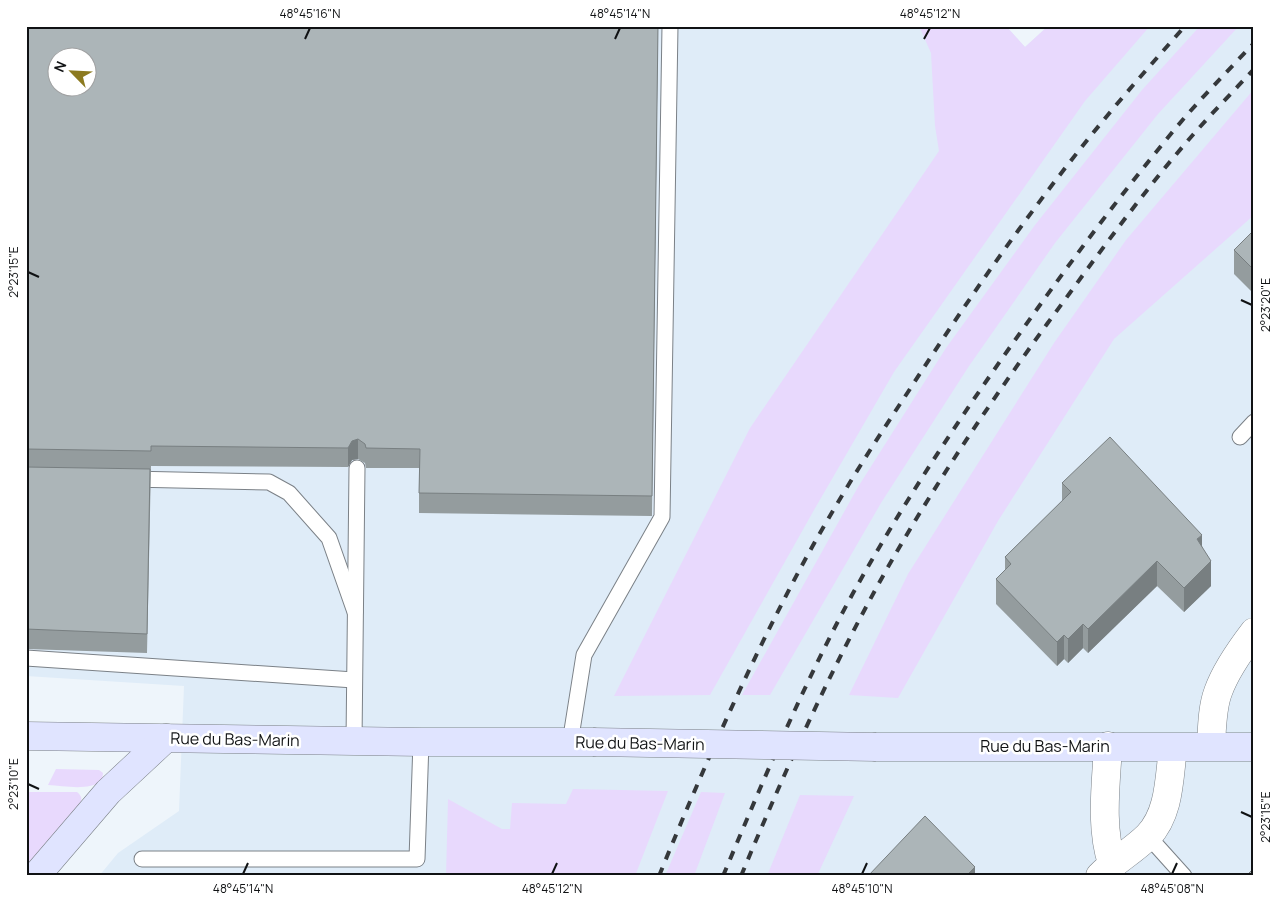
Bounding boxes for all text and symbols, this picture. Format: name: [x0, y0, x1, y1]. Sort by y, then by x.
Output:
text: 48°45'16"N: [279, 5, 341, 22]
text: 48°45'14"N: [590, 5, 650, 22]
text: 48°45'12"N: [900, 5, 960, 22]
north arrow: [48, 48, 98, 98]
text: N: [49, 58, 70, 75]
text: 2°23'15"E: [5, 246, 22, 298]
text: 2°23'20"E: [1257, 278, 1274, 332]
street label: Rue du Bas-Marin: [170, 727, 300, 751]
street label: Rue du Bas-Marin: [575, 731, 705, 755]
street label: Rue du Bas-Marin: [980, 735, 1110, 757]
text: 2°23'10"E: [5, 758, 22, 810]
text: 2°23'15"E: [1257, 791, 1274, 843]
text: 48°45'14"N: [213, 880, 273, 897]
text: 48°45'12"N: [522, 880, 582, 897]
text: 48°45'10"N: [832, 880, 892, 897]
text: 48°45'08"N: [1140, 880, 1204, 897]

